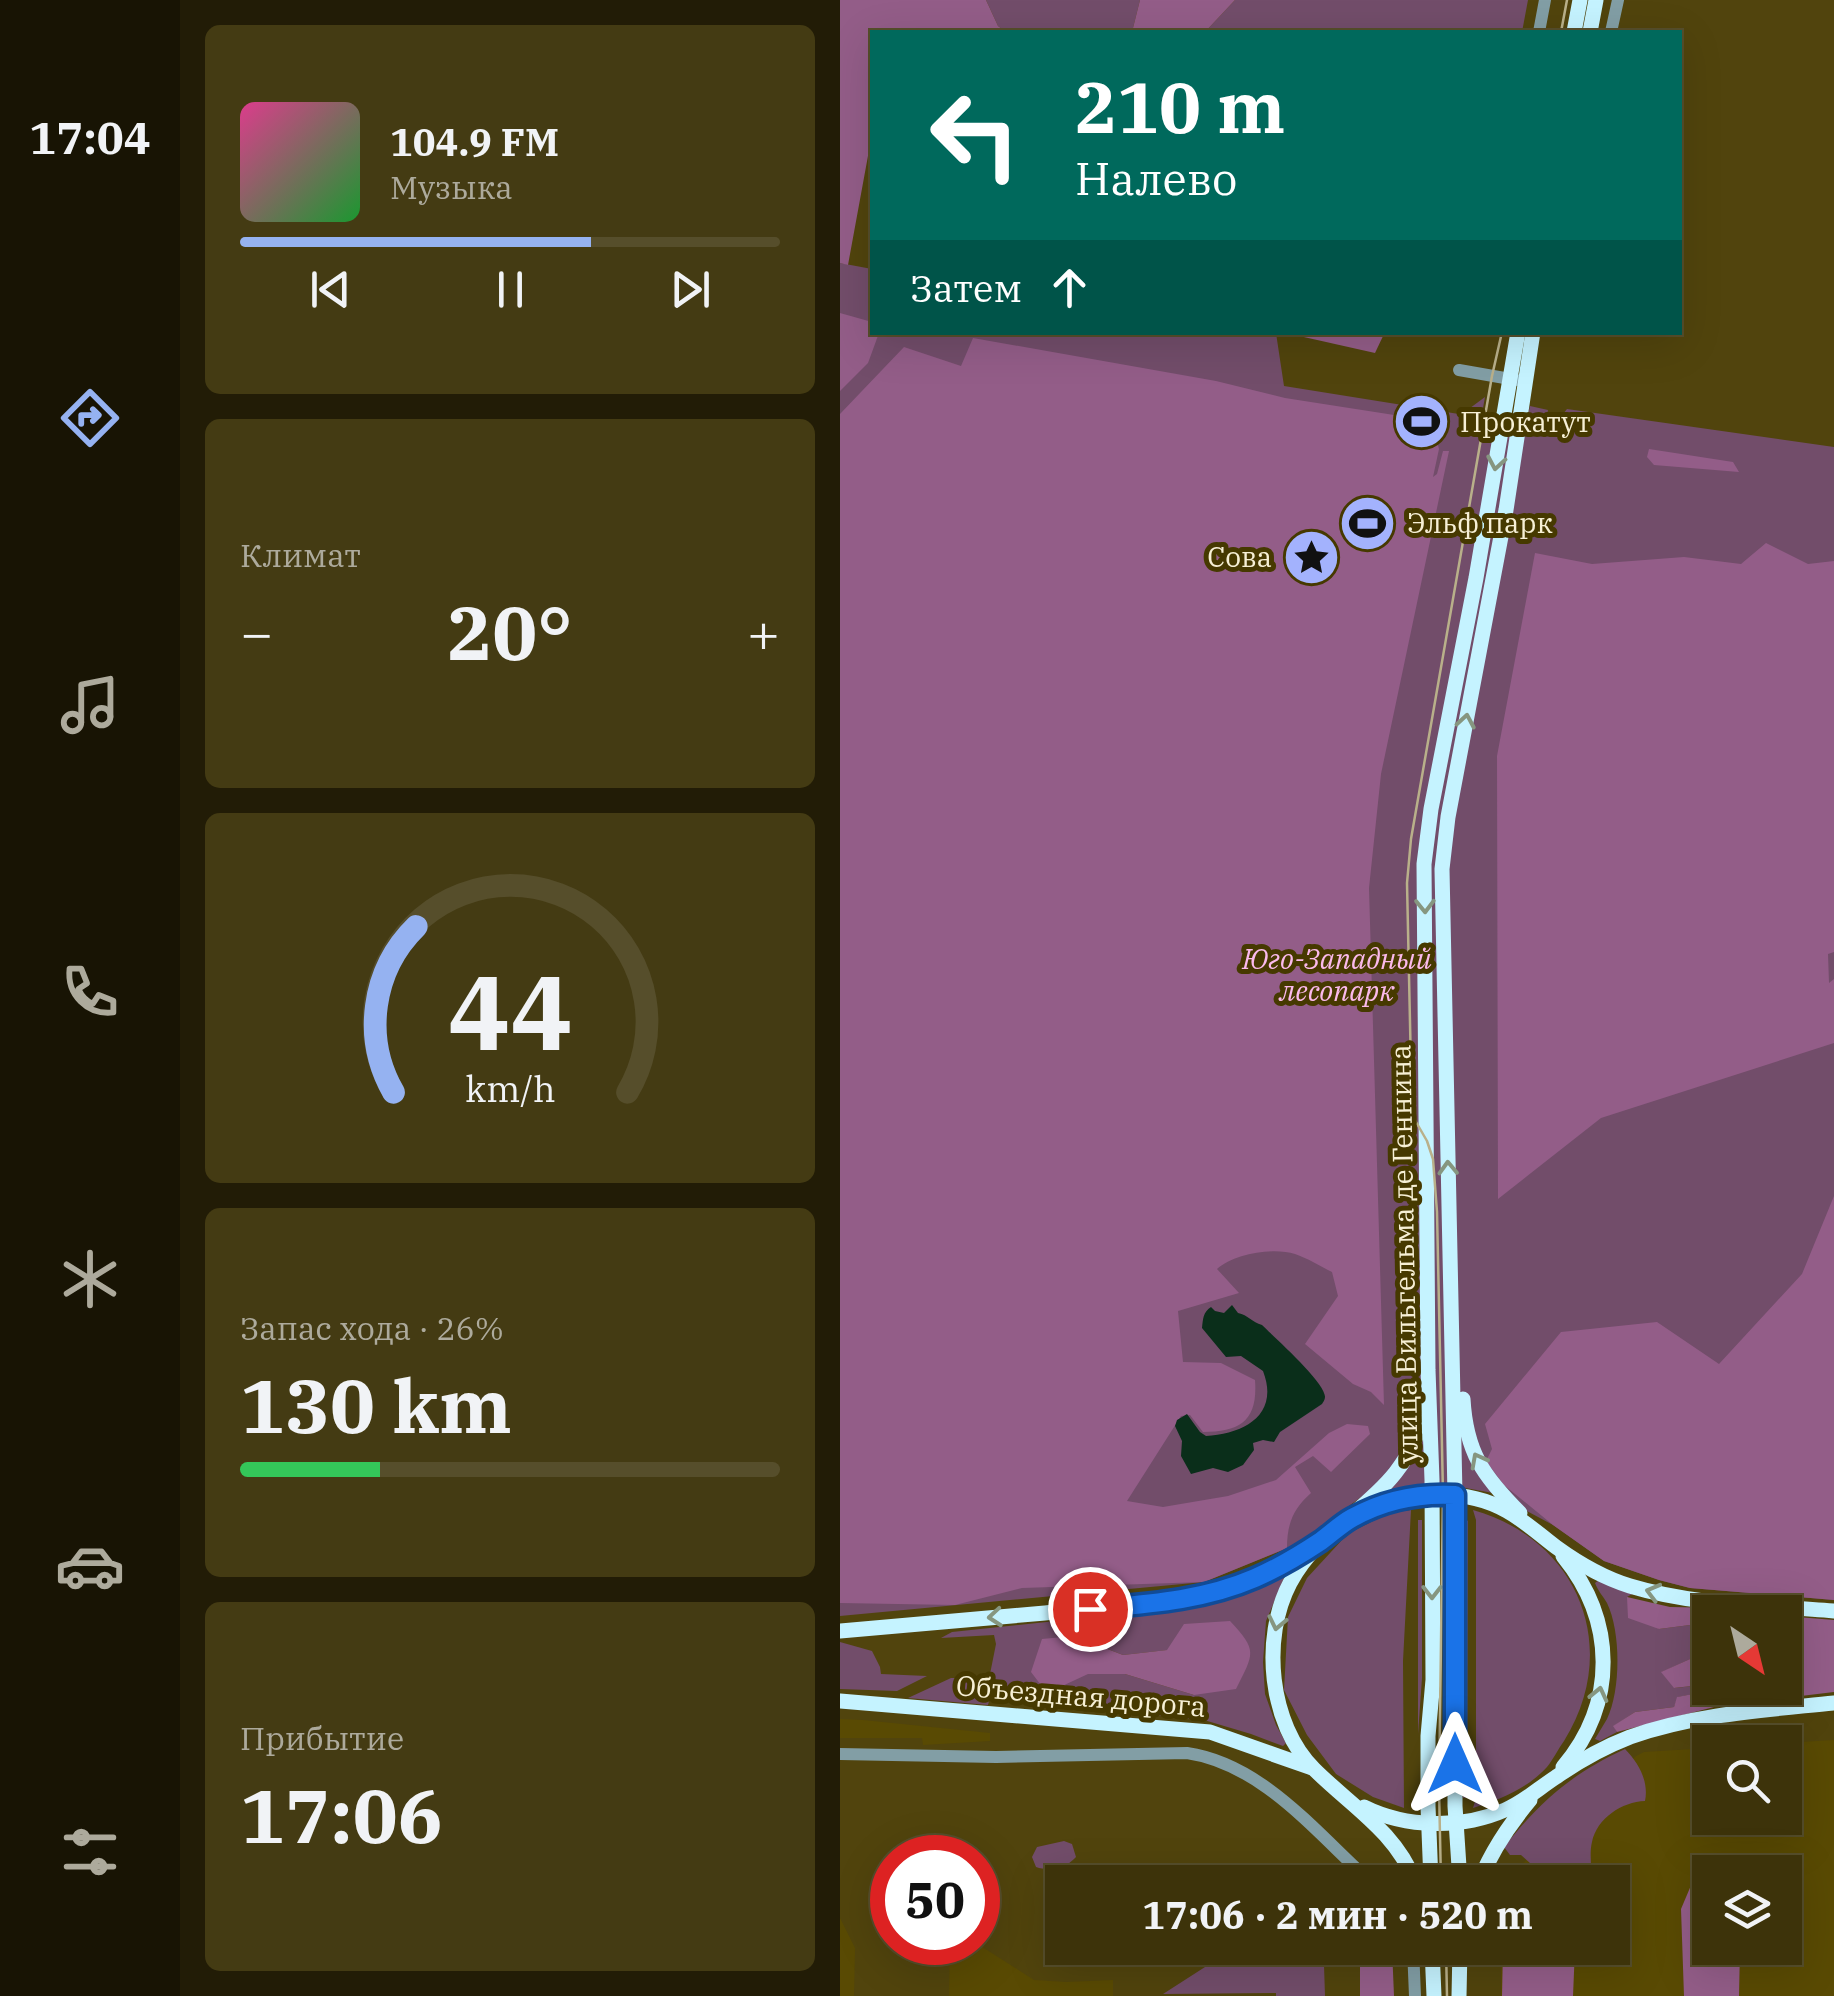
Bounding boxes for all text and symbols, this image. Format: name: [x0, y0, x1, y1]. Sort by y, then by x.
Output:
text: 210 m: [1075, 61, 1285, 152]
icon: left: [910, 70, 1040, 200]
text: 17:04: [29, 108, 151, 166]
text: 104.9 FM: [390, 117, 559, 166]
text: Налево: [1075, 149, 1237, 207]
text: Музыка: [390, 166, 513, 208]
icon: ahead: [1042, 260, 1097, 315]
icon: previous: [303, 262, 358, 317]
icon: pause: [483, 262, 538, 317]
icon: next: [663, 262, 718, 317]
text: Затем: [910, 263, 1022, 312]
icon: directions: [55, 383, 125, 453]
sports icon: Прокатут: [1391, 392, 1451, 452]
place label: Прокатут: [1460, 403, 1591, 440]
one-way arrow: [1486, 455, 1507, 471]
sports icon: Эльф парк: [1338, 493, 1398, 553]
place label: Эльф парк: [1407, 504, 1553, 541]
place icon: Сова: [1281, 527, 1341, 587]
text: Климат: [240, 534, 361, 576]
place label: Сова: [1207, 538, 1272, 575]
text: 20°: [447, 583, 573, 681]
text: −: [240, 597, 273, 668]
text: +: [747, 597, 780, 668]
icon: music: [55, 670, 125, 740]
one-way arrow: [1455, 713, 1476, 730]
one-way arrow: [1414, 898, 1435, 914]
park label: Юго-Западный лесопарк: [1241, 940, 1432, 1009]
text: 44: [448, 943, 572, 1079]
icon: phone: [55, 957, 125, 1027]
street label: улица Вильгельма де Геннина: [1381, 1044, 1426, 1464]
text: km/h: [465, 1065, 555, 1112]
one-way arrow: [1438, 1159, 1459, 1175]
icon: climate: [55, 1244, 125, 1314]
text: Запас хода · 26%: [240, 1307, 504, 1349]
text: 130 km: [240, 1356, 512, 1454]
one-way arrow: [1471, 1452, 1490, 1470]
icon: car: [55, 1531, 125, 1601]
pin: [1048, 1567, 1133, 1652]
icon: arrive: [1063, 1582, 1118, 1637]
one-way arrow: [1645, 1583, 1663, 1604]
one-way arrow: [1421, 1586, 1443, 1601]
north arrow: [1692, 1595, 1802, 1705]
map controls: [1692, 1595, 1802, 1965]
one-way arrow: [986, 1606, 1002, 1628]
one-way arrow: [1268, 1614, 1289, 1631]
street label: Объездная дорога: [955, 1666, 1207, 1725]
one-way arrow: [1587, 1686, 1608, 1703]
position arrow: [1403, 1712, 1507, 1816]
text: Прибытие: [240, 1717, 404, 1759]
button: search: [1692, 1725, 1802, 1835]
text: 17:06: [240, 1766, 443, 1864]
icon: filters: [55, 1817, 125, 1887]
speed limit sign: 50: [870, 1835, 1000, 1965]
button: layers: [1692, 1855, 1802, 1965]
text: 17:06 · 2 мин · 520 m: [1142, 1890, 1533, 1939]

